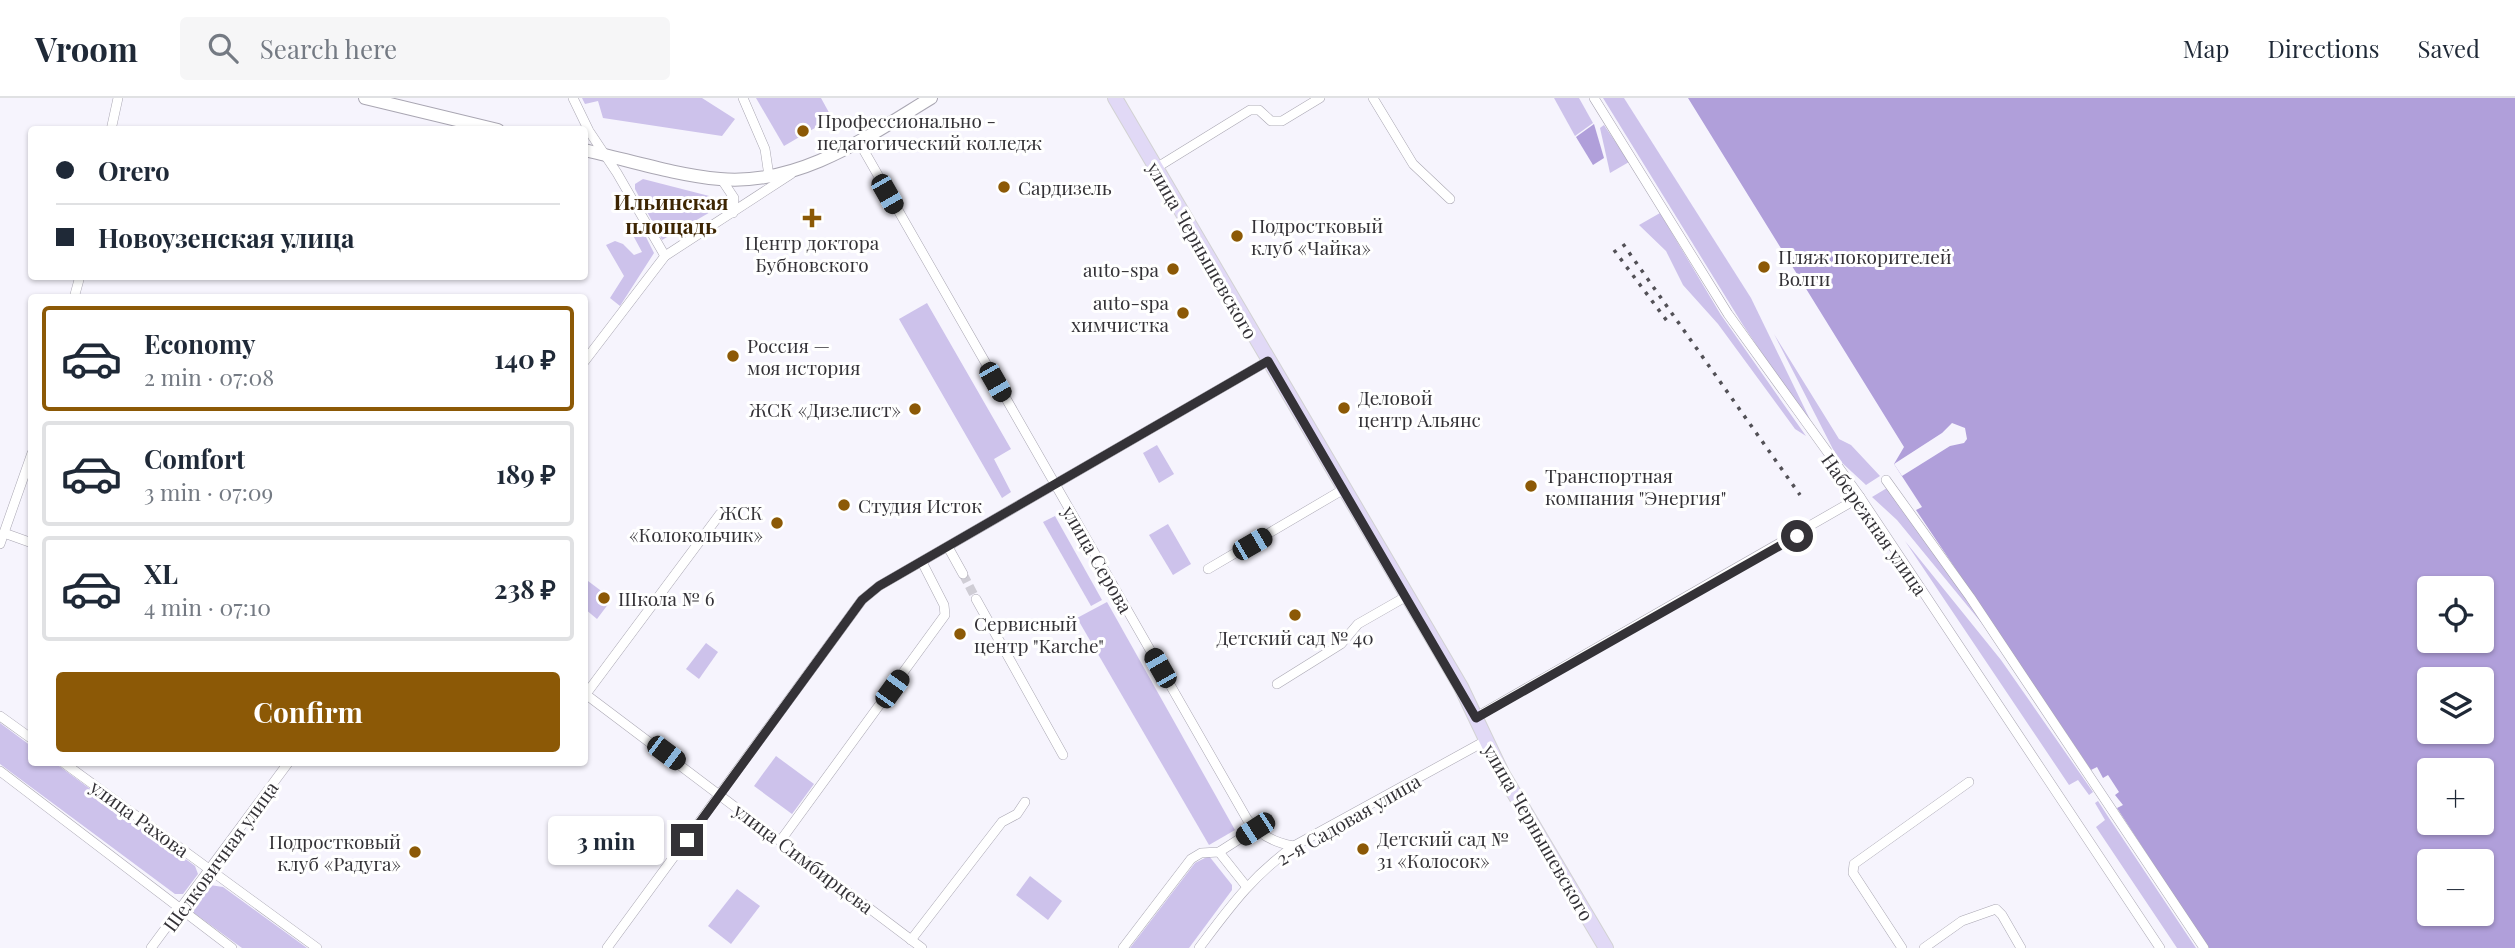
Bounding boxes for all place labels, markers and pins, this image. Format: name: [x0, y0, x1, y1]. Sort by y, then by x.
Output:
place label: Профессионально - педагогический колледж: [817, 107, 1042, 155]
marker: Профессионально - педагогический колледж: [795, 123, 811, 139]
place label: Сардизель: [1018, 174, 1112, 200]
marker: Сардизель: [996, 179, 1012, 195]
marker: Центр доктора Бубновского: [802, 208, 822, 228]
place label: Подростковый клуб «Чайка»: [1251, 212, 1383, 260]
marker: Подростковый клуб «Чайка»: [1229, 228, 1245, 244]
place label: Центр доктора Бубновского: [745, 229, 880, 277]
place label: Пляж покорителей Волги: [1778, 243, 1952, 291]
place label: auto-spa: [1083, 256, 1160, 282]
marker: Пляж покорителей Волги: [1756, 259, 1772, 275]
marker: auto-spa: [1165, 261, 1181, 277]
place label: auto-spa химчистка: [1071, 289, 1170, 337]
marker: auto-spa химчистка: [1175, 305, 1191, 321]
place label: Россия — моя история: [747, 332, 860, 380]
marker: Россия — моя история: [725, 348, 741, 364]
place label: Деловой центр Альянс: [1358, 384, 1481, 432]
place label: ЖСК «Дизелист»: [749, 396, 901, 422]
marker: Деловой центр Альянс: [1336, 400, 1352, 416]
marker: ЖСК «Дизелист»: [907, 401, 923, 417]
place label: Транспортная компания "Энергия": [1545, 462, 1726, 510]
marker: Транспортная компания "Энергия": [1523, 478, 1539, 494]
place label: Студия Исток: [858, 492, 982, 518]
marker: Студия Исток: [836, 497, 852, 513]
place label: ЖСК «Колокольчик»: [629, 499, 763, 547]
marker: ЖСК «Колокольчик»: [769, 515, 785, 531]
place label: Школа № 6: [618, 585, 715, 611]
marker: Школа № 6: [596, 590, 612, 606]
marker: Детский сад № 40: [1287, 607, 1303, 623]
place label: Сервисный центр "Karche": [974, 610, 1104, 658]
place label: Детский сад № 40: [1216, 624, 1374, 650]
marker: Сервисный центр "Karche": [952, 626, 968, 642]
place label: Детский сад № 31 «Колосок»: [1377, 825, 1509, 873]
place label: Подростковый клуб «Радуга»: [269, 828, 401, 876]
marker: Детский сад № 31 «Колосок»: [1355, 841, 1371, 857]
marker: Подростковый клуб «Радуга»: [407, 844, 423, 860]

